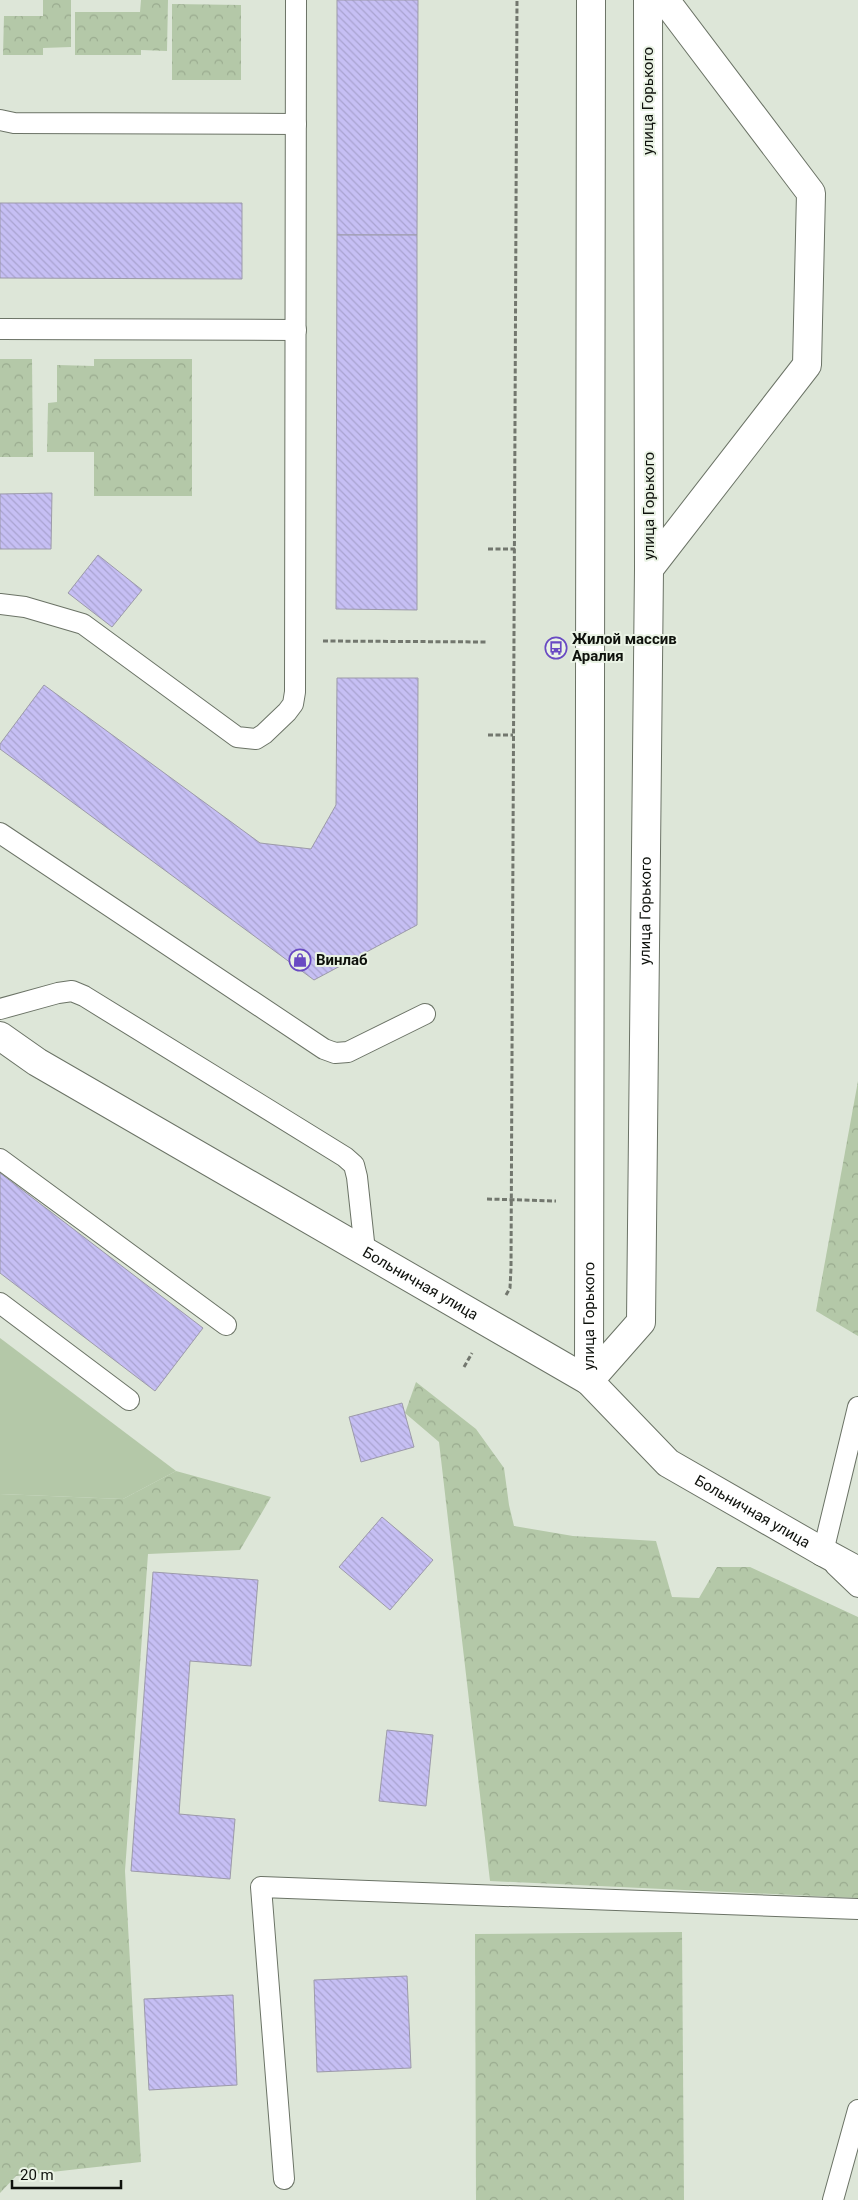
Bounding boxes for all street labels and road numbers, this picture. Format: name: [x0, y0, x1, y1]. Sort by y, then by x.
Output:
street label: улица Горького: [639, 47, 657, 155]
street label: улица Горького: [640, 452, 658, 560]
street label: улица Горького: [636, 856, 655, 965]
street label: Больничная улица: [359, 1243, 481, 1324]
street label: улица Горького: [580, 1262, 598, 1370]
street label: Больничная улица: [691, 1471, 813, 1552]

